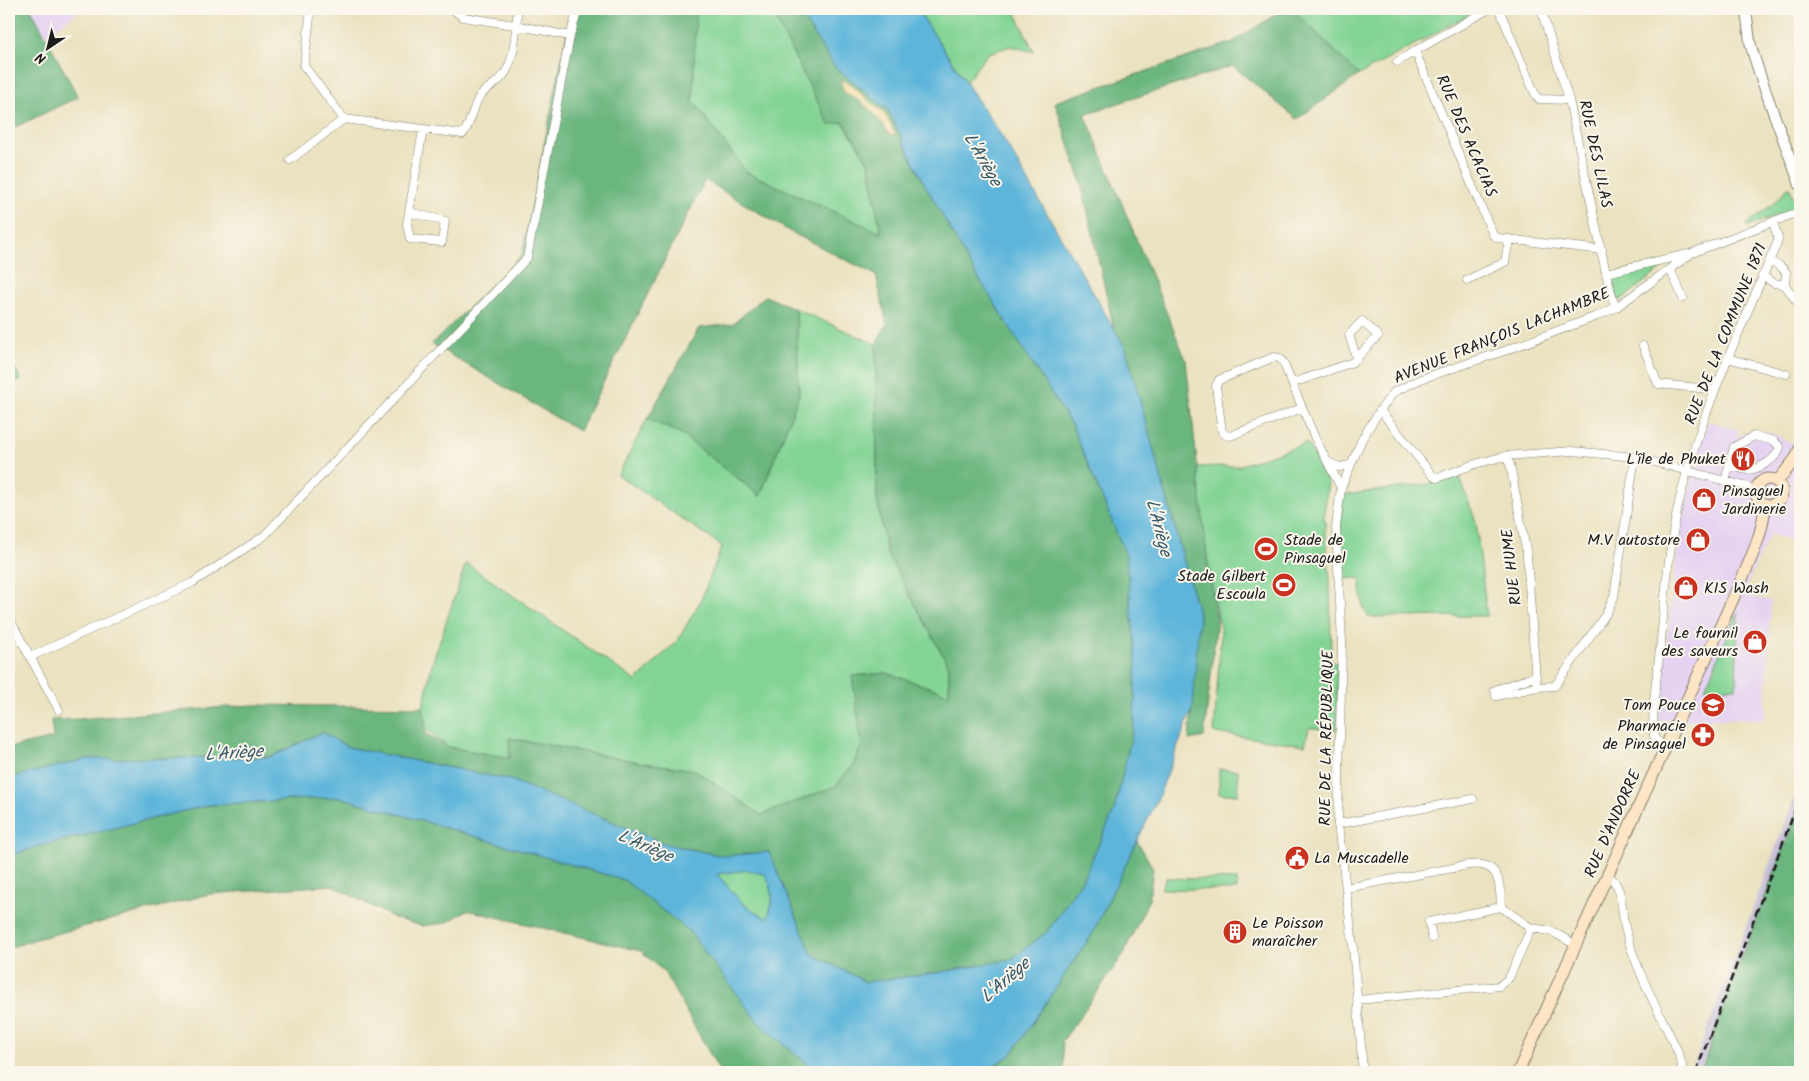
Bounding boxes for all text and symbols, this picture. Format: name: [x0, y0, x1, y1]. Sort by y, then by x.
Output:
north arrow: [22, 22, 72, 72]
text: N: [31, 46, 51, 69]
street label: RUE DES ACACIAS: [1429, 71, 1503, 202]
street label: RUE DES LILAS: [1571, 98, 1619, 211]
water label: L'Ariège: [955, 128, 1010, 194]
street label: RUE DE LA COMMUNE 1871: [1678, 240, 1774, 428]
street label: AVENUE FRANÇOIS LACHAMBRE: [1390, 281, 1615, 391]
restaurant icon: L'île de Phuket: [1730, 446, 1756, 472]
place label: L'île de Phuket: [1626, 447, 1727, 472]
place label: Pinsaguel Jardinerie: [1722, 479, 1786, 522]
shop icon: Pinsaguel Jardinerie: [1691, 487, 1717, 513]
water label: L'Ariège: [1136, 496, 1180, 562]
street label: RUE HUME: [1495, 527, 1529, 607]
shop icon: M.V autostore: [1685, 527, 1711, 553]
place label: Stade de Pinsaguel: [1284, 528, 1346, 571]
place label: M.V autostore: [1587, 528, 1680, 553]
sports icon: Stade de Pinsaguel: [1253, 536, 1279, 562]
place label: Stade Gilbert Escoula: [1178, 564, 1267, 607]
sports icon: Stade Gilbert Escoula: [1271, 572, 1297, 598]
shop icon: KIS Wash: [1673, 575, 1699, 601]
place label: KIS Wash: [1704, 576, 1769, 601]
place label: Le fournil des saveurs: [1662, 621, 1738, 664]
shop icon: Le fournil des saveurs: [1742, 629, 1768, 655]
street label: RUE DE LA RÉPUBLIQUE: [1313, 649, 1341, 826]
school or university icon: Tom Pouce: [1700, 692, 1726, 718]
place label: Tom Pouce: [1623, 693, 1696, 718]
place label: Pharmacie de Pinsaguel: [1603, 714, 1686, 757]
pharmacy icon: Pharmacie de Pinsaguel: [1690, 722, 1716, 748]
water label: L'Ariège: [204, 737, 266, 770]
street label: RUE D'ANDORRE: [1578, 765, 1648, 882]
water label: L'Ariège: [613, 822, 679, 872]
public building icon: La Muscadelle: [1284, 845, 1310, 871]
place label: La Muscadelle: [1314, 846, 1409, 871]
place label: Le Poisson maraîcher: [1252, 911, 1324, 954]
building icon: Le Poisson maraîcher: [1222, 919, 1248, 945]
water label: L'Ariège: [975, 950, 1039, 1011]

